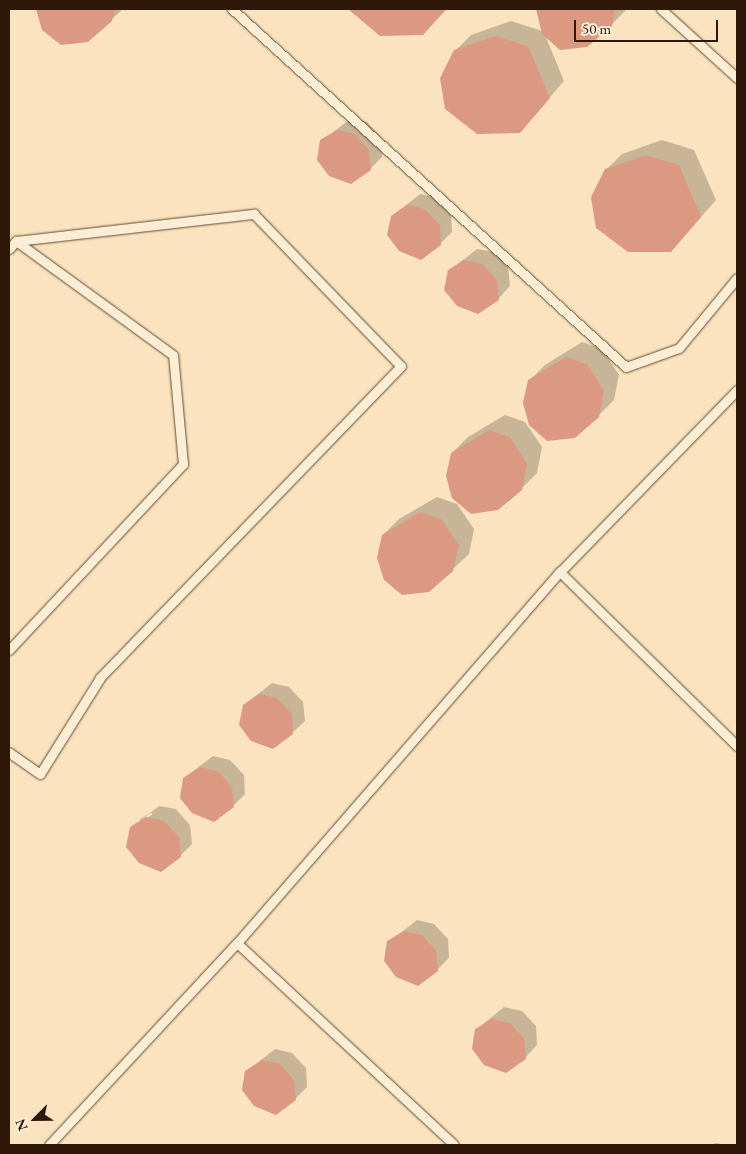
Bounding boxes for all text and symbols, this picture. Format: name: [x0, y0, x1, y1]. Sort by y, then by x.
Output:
scale bar: [576, 10, 720, 42]
text: 50 m: [582, 19, 611, 38]
north arrow: [10, 1094, 60, 1144]
text: N: [11, 1116, 32, 1134]

